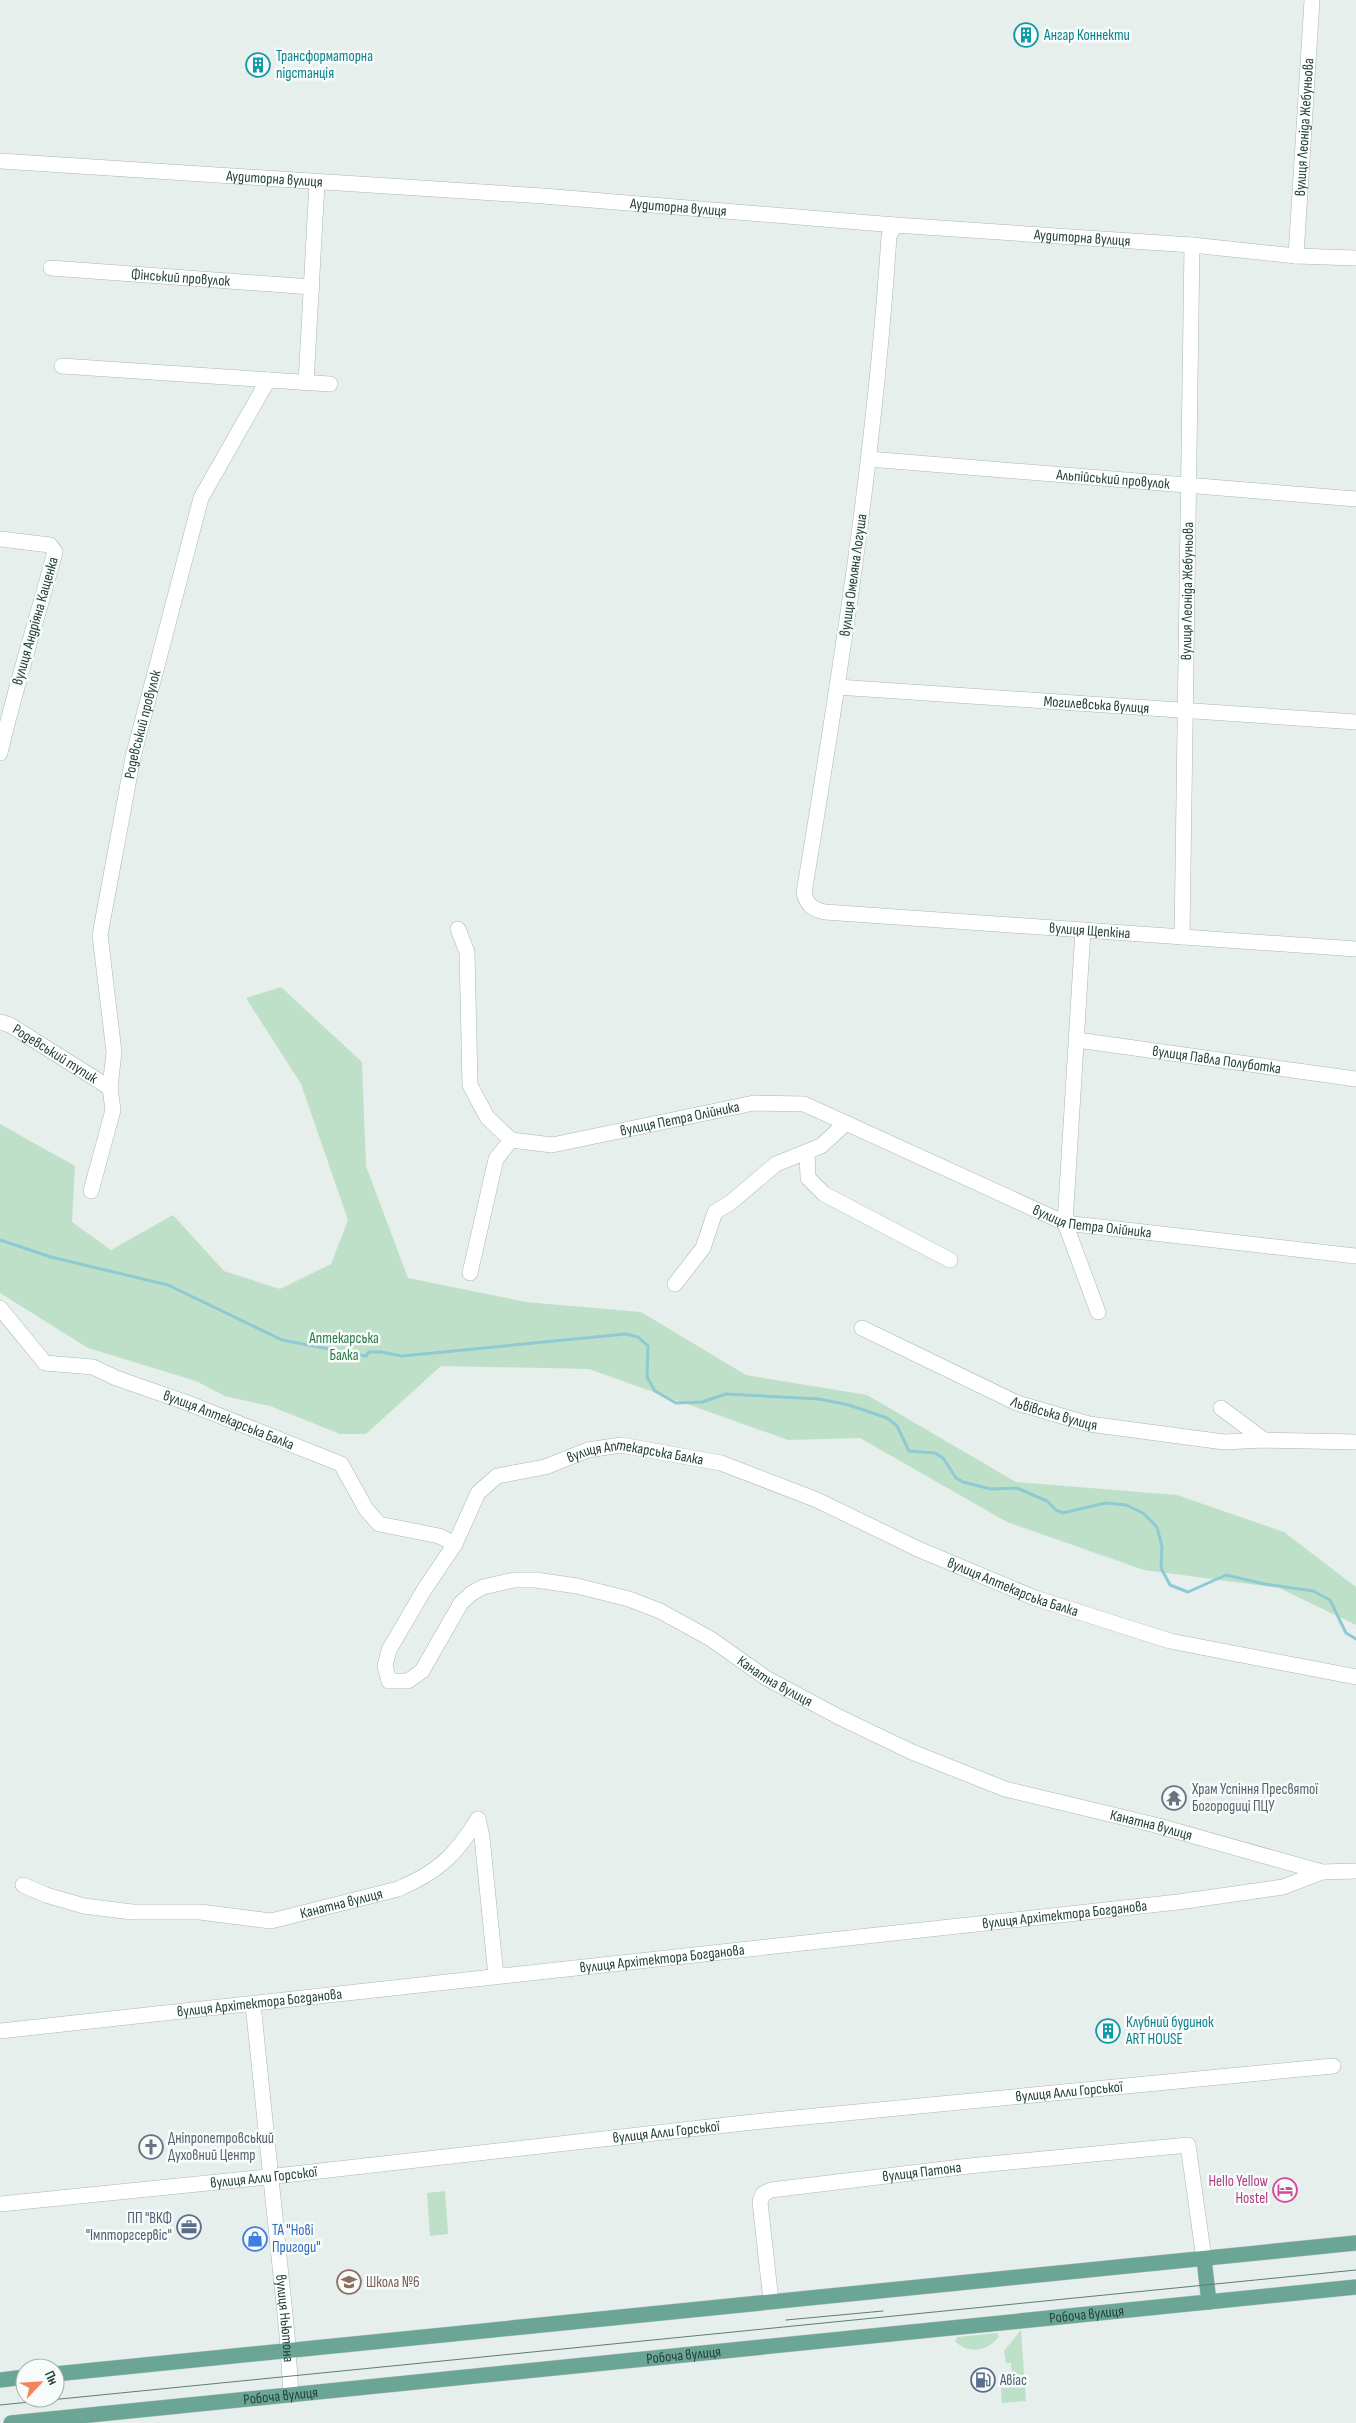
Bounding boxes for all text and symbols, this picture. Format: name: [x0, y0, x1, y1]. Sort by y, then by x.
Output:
building icon: Ангар Коннекти: [1013, 22, 1039, 48]
place label: Ангар Коннекти: [1043, 26, 1130, 45]
place label: Трансформаторна підстанція: [276, 47, 373, 83]
building icon: Трансформаторна підстанція: [245, 52, 271, 78]
street label: вулиця Леоніда Жебуньова: [1291, 57, 1318, 197]
street label: Аудиторна вулиця: [225, 167, 323, 192]
street label: Аудиторна вулиця: [628, 194, 727, 221]
street label: Аудиторна вулиця: [1032, 225, 1131, 251]
street label: Фінський провулок: [130, 265, 231, 291]
street label: Альпійський провулок: [1055, 465, 1171, 494]
street label: вулиця Омеляна Логуша: [835, 512, 872, 638]
street label: вулиця Леоніда Жебуньова: [1177, 522, 1198, 660]
street label: вулиця Андріяна Кащенка: [8, 555, 63, 687]
street label: Родевський провулок: [120, 668, 166, 781]
street label: Могилевська вулиця: [1043, 692, 1150, 718]
street label: вулиця Щепкіна: [1048, 919, 1131, 943]
street label: Родевський тупик: [9, 1020, 102, 1088]
street label: вулиця Павла Полуботка: [1151, 1042, 1282, 1078]
street label: вулиця Петра Олійника: [618, 1097, 741, 1141]
street label: вулиця Петра Олійника: [1030, 1201, 1153, 1243]
park label: Аптекарська Балка: [308, 1329, 379, 1365]
street label: вулиця Аптекарська Балка: [161, 1386, 297, 1455]
street label: Львівська вулиця: [1007, 1392, 1099, 1435]
street label: вулиця Аптекарська Балка: [564, 1435, 705, 1470]
street label: вулиця Аптекарська Балка: [944, 1553, 1081, 1621]
street label: Канатна вулиця: [733, 1652, 816, 1711]
place label: Храм Успіння Пресвятої Богородиці ПЦУ: [1191, 1780, 1319, 1816]
temple icon: Храм Успіння Пресвятої Богородиці ПЦУ: [1161, 1785, 1187, 1811]
street label: Канатна вулиця: [1108, 1806, 1195, 1845]
street label: Канатна вулиця: [298, 1884, 385, 1923]
street label: вулиця Архітектора Богданова: [981, 1896, 1148, 1933]
street label: вулиця Архітектора Богданова: [579, 1941, 746, 1977]
street label: вулиця Архітектора Богданова: [176, 1985, 343, 2022]
place label: Клубний будинок ART HOUSE: [1125, 2013, 1214, 2049]
building icon: Клубний будинок ART HOUSE: [1095, 2018, 1121, 2044]
street label: вулиця Алли Горської: [1015, 2077, 1125, 2107]
street label: вулиця Алли Горської: [612, 2117, 722, 2148]
place label: Дніпропетровський Духовний Центр: [168, 2129, 274, 2165]
church icon: Дніпропетровський Духовний Центр: [138, 2134, 164, 2160]
street label: вулиця Патона: [881, 2158, 963, 2186]
street label: вулиця Алли Горської: [209, 2162, 319, 2193]
place label: Hello Yellow Hostel: [1208, 2172, 1269, 2208]
hotel icon: Hello Yellow Hostel: [1272, 2177, 1298, 2203]
place label: ПП "ВКФ "Імпторгсервіс": [86, 2209, 172, 2245]
office icon: ПП "ВКФ "Імпторгсервіс": [176, 2214, 202, 2240]
place label: ТА "Нові Пригоди": [272, 2221, 321, 2257]
shop icon: ТА "Нові Пригоди": [242, 2226, 268, 2252]
school or university icon: Школа №6: [336, 2269, 362, 2295]
place label: Школа №6: [366, 2273, 420, 2292]
street label: вулиця Ньютона: [271, 2274, 298, 2363]
street label: Робоча вулиця: [1048, 2302, 1125, 2328]
street label: Робоча вулиця: [645, 2342, 722, 2369]
north arrow: [15, 2358, 65, 2408]
fuel station icon: Авіас: [970, 2367, 996, 2393]
text: Пн: [41, 2368, 62, 2387]
place label: Авіас: [999, 2371, 1027, 2390]
street label: Робоча вулиця: [242, 2383, 319, 2409]

